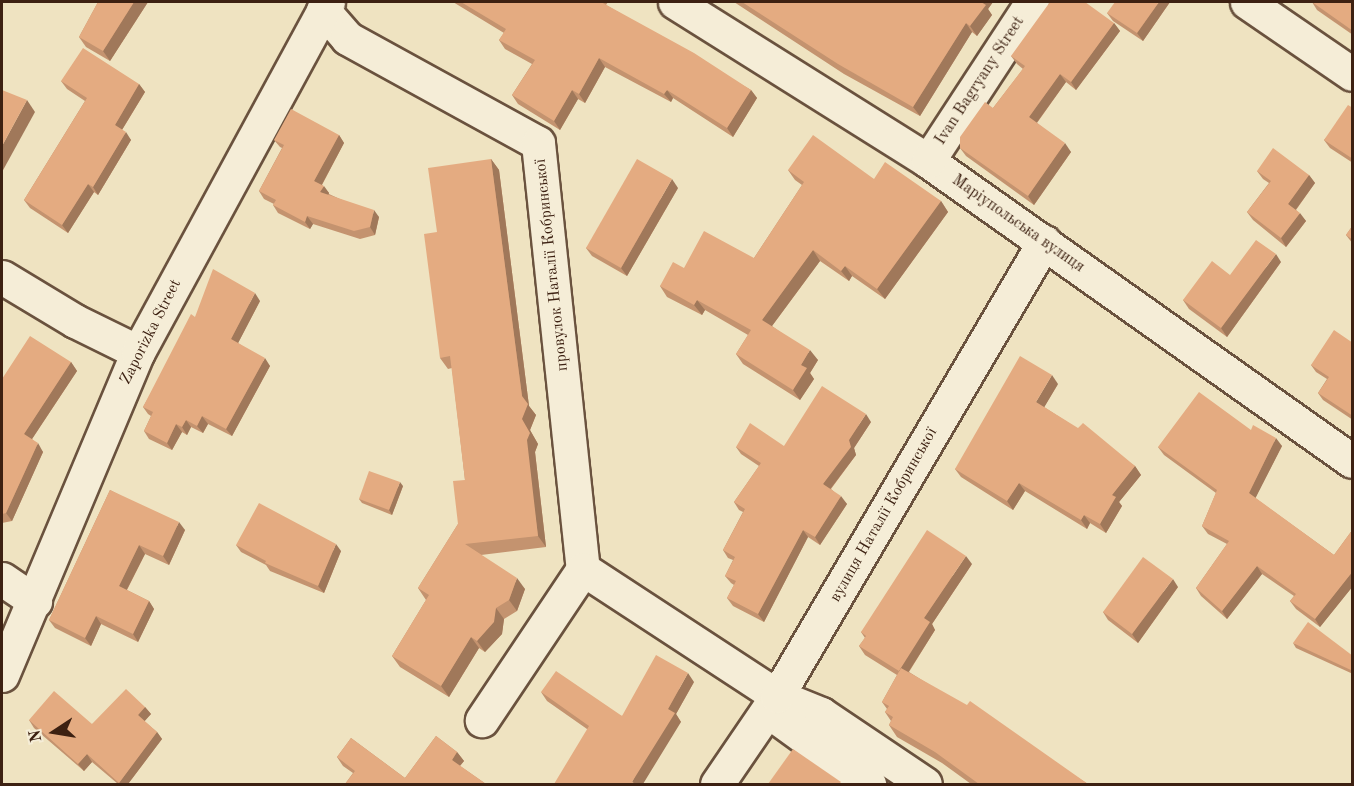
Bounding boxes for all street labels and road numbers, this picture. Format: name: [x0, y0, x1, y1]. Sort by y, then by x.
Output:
street label: Ivan Bagryany Street: [931, 13, 1029, 149]
street label: провулок Наталії Кобринської: [531, 158, 573, 372]
street label: Маріупольська вулиця: [948, 171, 1088, 277]
street label: Zaporizka Street: [116, 276, 186, 388]
street label: вулиця Наталії Кобринської: [826, 424, 942, 606]

